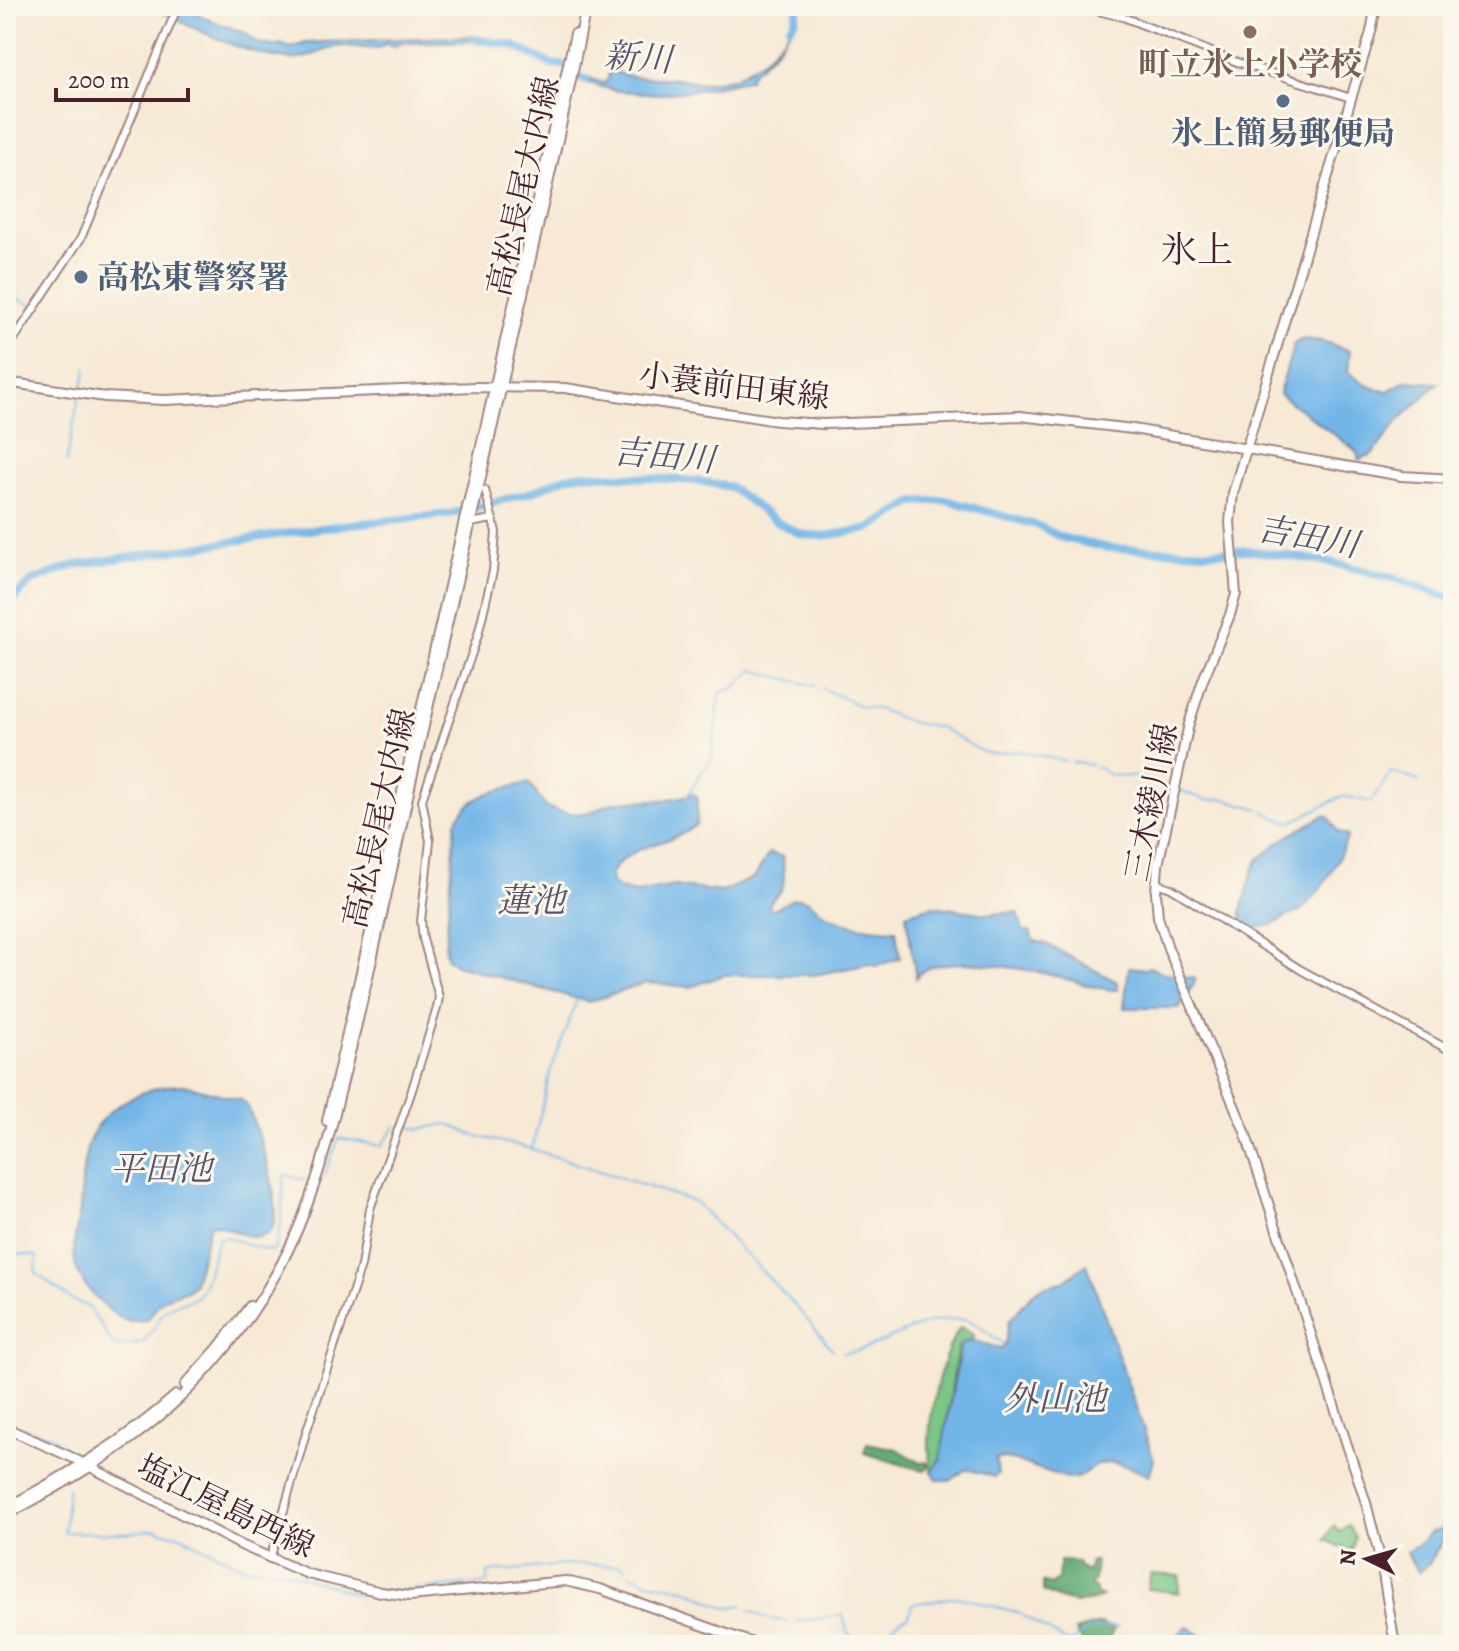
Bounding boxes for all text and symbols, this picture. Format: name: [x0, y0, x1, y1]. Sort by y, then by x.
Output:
marker: 町立氷上小学校: [1241, 23, 1259, 41]
water label: 新川: [602, 32, 678, 84]
place label: 町立氷上小学校: [1138, 42, 1362, 86]
scale bar: [56, 52, 188, 102]
text: 200 m: [68, 64, 130, 96]
street label: 高松長尾大内線: [476, 72, 570, 300]
marker: 氷上簡易郵便局: [1274, 92, 1292, 110]
place label: 氷上簡易郵便局: [1171, 111, 1395, 155]
district label: 氷上: [1161, 225, 1233, 274]
place label: 高松東警察署: [97, 255, 289, 299]
marker: 高松東警察署: [72, 268, 90, 286]
street label: 小蓑前田東線: [636, 352, 832, 420]
water label: 吉田川: [611, 428, 721, 484]
water label: 吉田川: [1254, 504, 1366, 569]
street label: 高松長尾大内線: [332, 704, 426, 932]
street label: 三木綾川線: [1114, 719, 1188, 885]
water label: 蓮池: [497, 877, 569, 924]
water label: 平田池: [110, 1145, 216, 1192]
water label: 外山池: [1004, 1375, 1110, 1422]
street label: 塩江屋島西線: [130, 1444, 322, 1568]
north arrow: [1327, 1519, 1407, 1599]
text: N: [1332, 1548, 1364, 1567]

